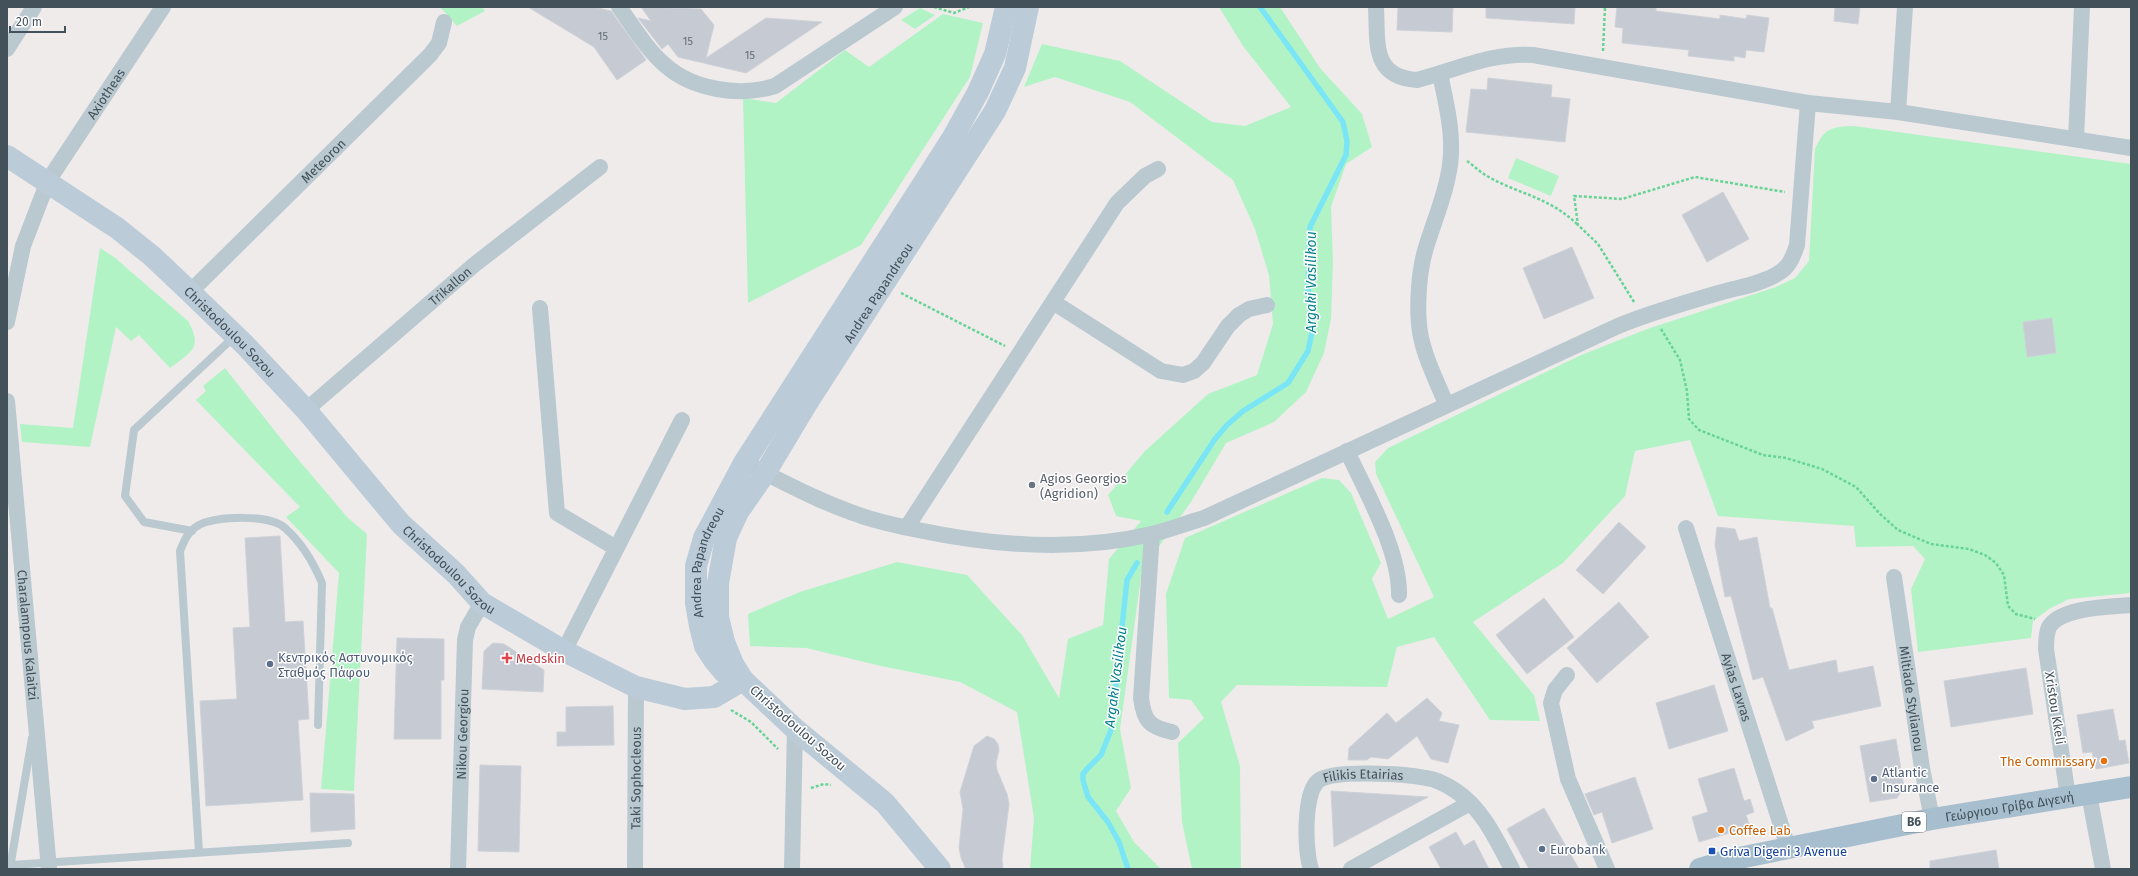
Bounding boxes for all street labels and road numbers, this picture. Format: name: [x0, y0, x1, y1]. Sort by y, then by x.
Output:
street label: Axiotheas: [84, 66, 128, 122]
street label: Meteoron: [298, 136, 348, 186]
street label: Andrea Papandreou: [840, 240, 916, 345]
street label: Trikallon: [426, 263, 474, 308]
street label: Christodoulou Sozou: [181, 283, 279, 380]
street label: Andrea Papandreou: [689, 504, 727, 619]
street label: Christodoulou Sozou: [400, 522, 498, 617]
street label: Charalampous Kalaitzi: [15, 569, 41, 701]
street label: Miltiade Stylianou: [1897, 645, 1927, 753]
street label: Ayias Lavras: [1719, 651, 1755, 723]
street label: Xristou Kkeli: [2042, 670, 2068, 746]
street label: Christodoulou Sozou: [747, 682, 849, 774]
street label: Nikou Georgiou: [453, 688, 471, 780]
street label: Taki Sophocleous: [628, 727, 643, 829]
street label: Filikis Etairias: [1321, 766, 1404, 785]
street label: Γεώργιου Γρίβα Διγενή: [1944, 789, 2075, 824]
road number: B6: [1902, 812, 1926, 832]

